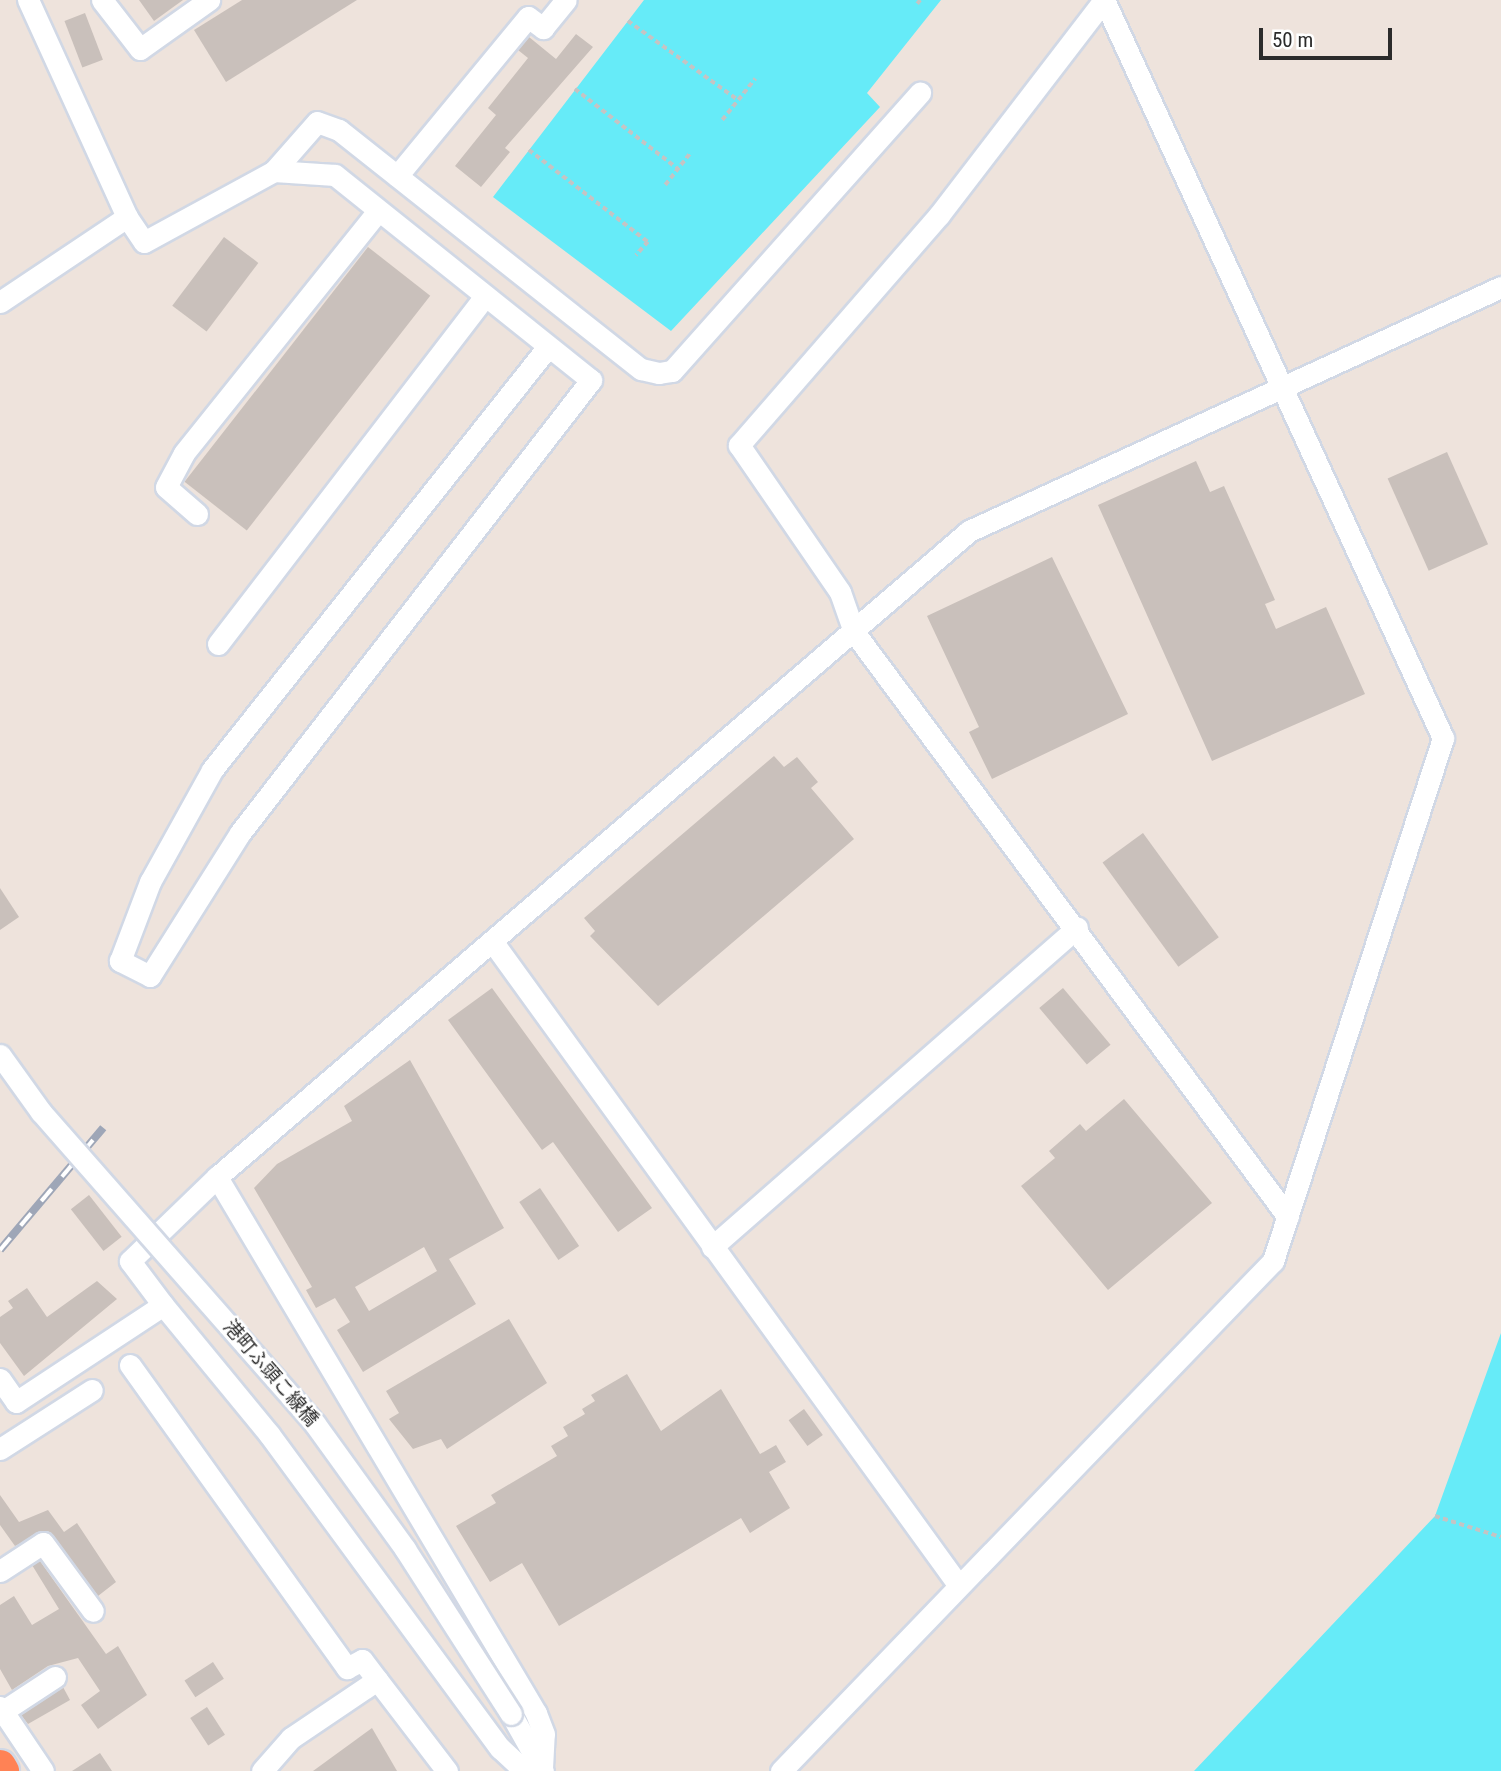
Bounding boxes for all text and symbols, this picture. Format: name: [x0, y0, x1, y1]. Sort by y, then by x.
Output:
scale bar: [1263, 14, 1396, 58]
text: 50 m: [1272, 28, 1313, 52]
street label: 港町ふ頭こ線橋: [219, 1315, 323, 1431]

